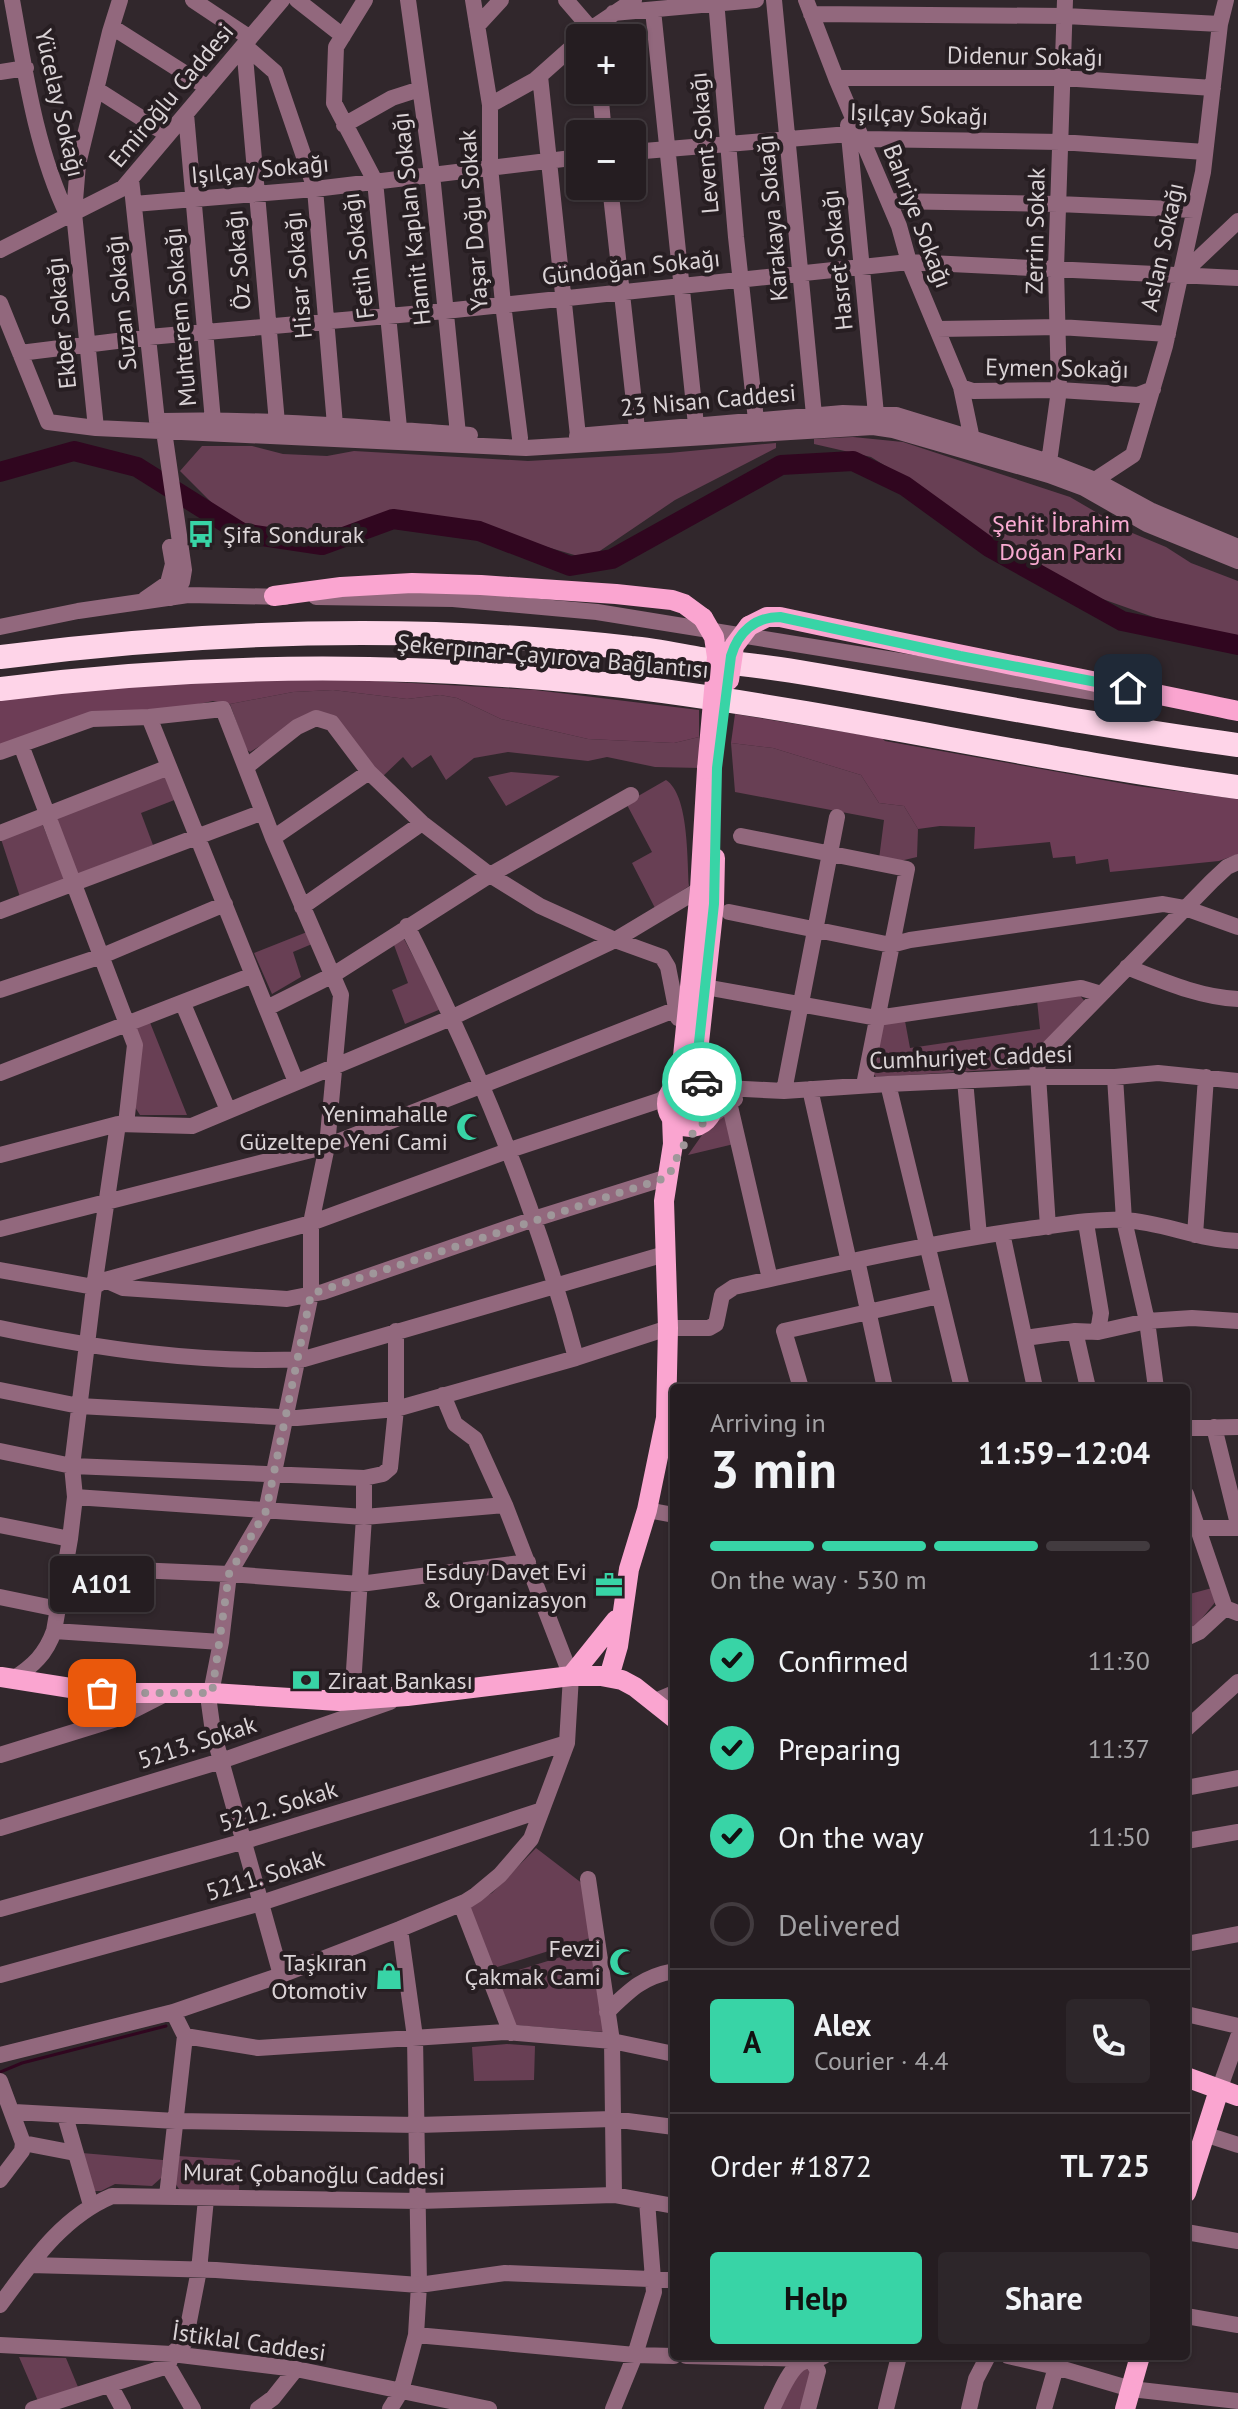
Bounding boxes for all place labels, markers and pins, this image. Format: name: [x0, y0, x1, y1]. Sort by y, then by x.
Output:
bus stop icon: Şifa Sondurak: [186, 519, 216, 549]
place label: Şifa Sondurak: [223, 519, 365, 550]
pin: [1094, 654, 1162, 722]
place label: Yenimahalle Güzeltepe Yeni Cami: [239, 1098, 448, 1157]
mosque icon: Yenimahalle Güzeltepe Yeni Cami: [455, 1112, 485, 1142]
place label: Esduy Davet Evi & Organizasyon: [422, 1556, 587, 1615]
callout: A101: [50, 1557, 154, 1613]
office icon: Esduy Davet Evi & Organizasyon: [594, 1570, 624, 1600]
pin: [68, 1659, 136, 1727]
bank icon: Ziraat Bankası: [291, 1665, 321, 1695]
place label: Ziraat Bankası: [328, 1665, 473, 1696]
place label: Fevzi Çakmak Cami: [465, 1933, 601, 1992]
place label: Taşkıran Otomotiv: [271, 1947, 367, 2006]
mosque icon: Fevzi Çakmak Cami: [608, 1947, 638, 1977]
shop icon: Taşkıran Otomotiv: [374, 1961, 404, 1991]

